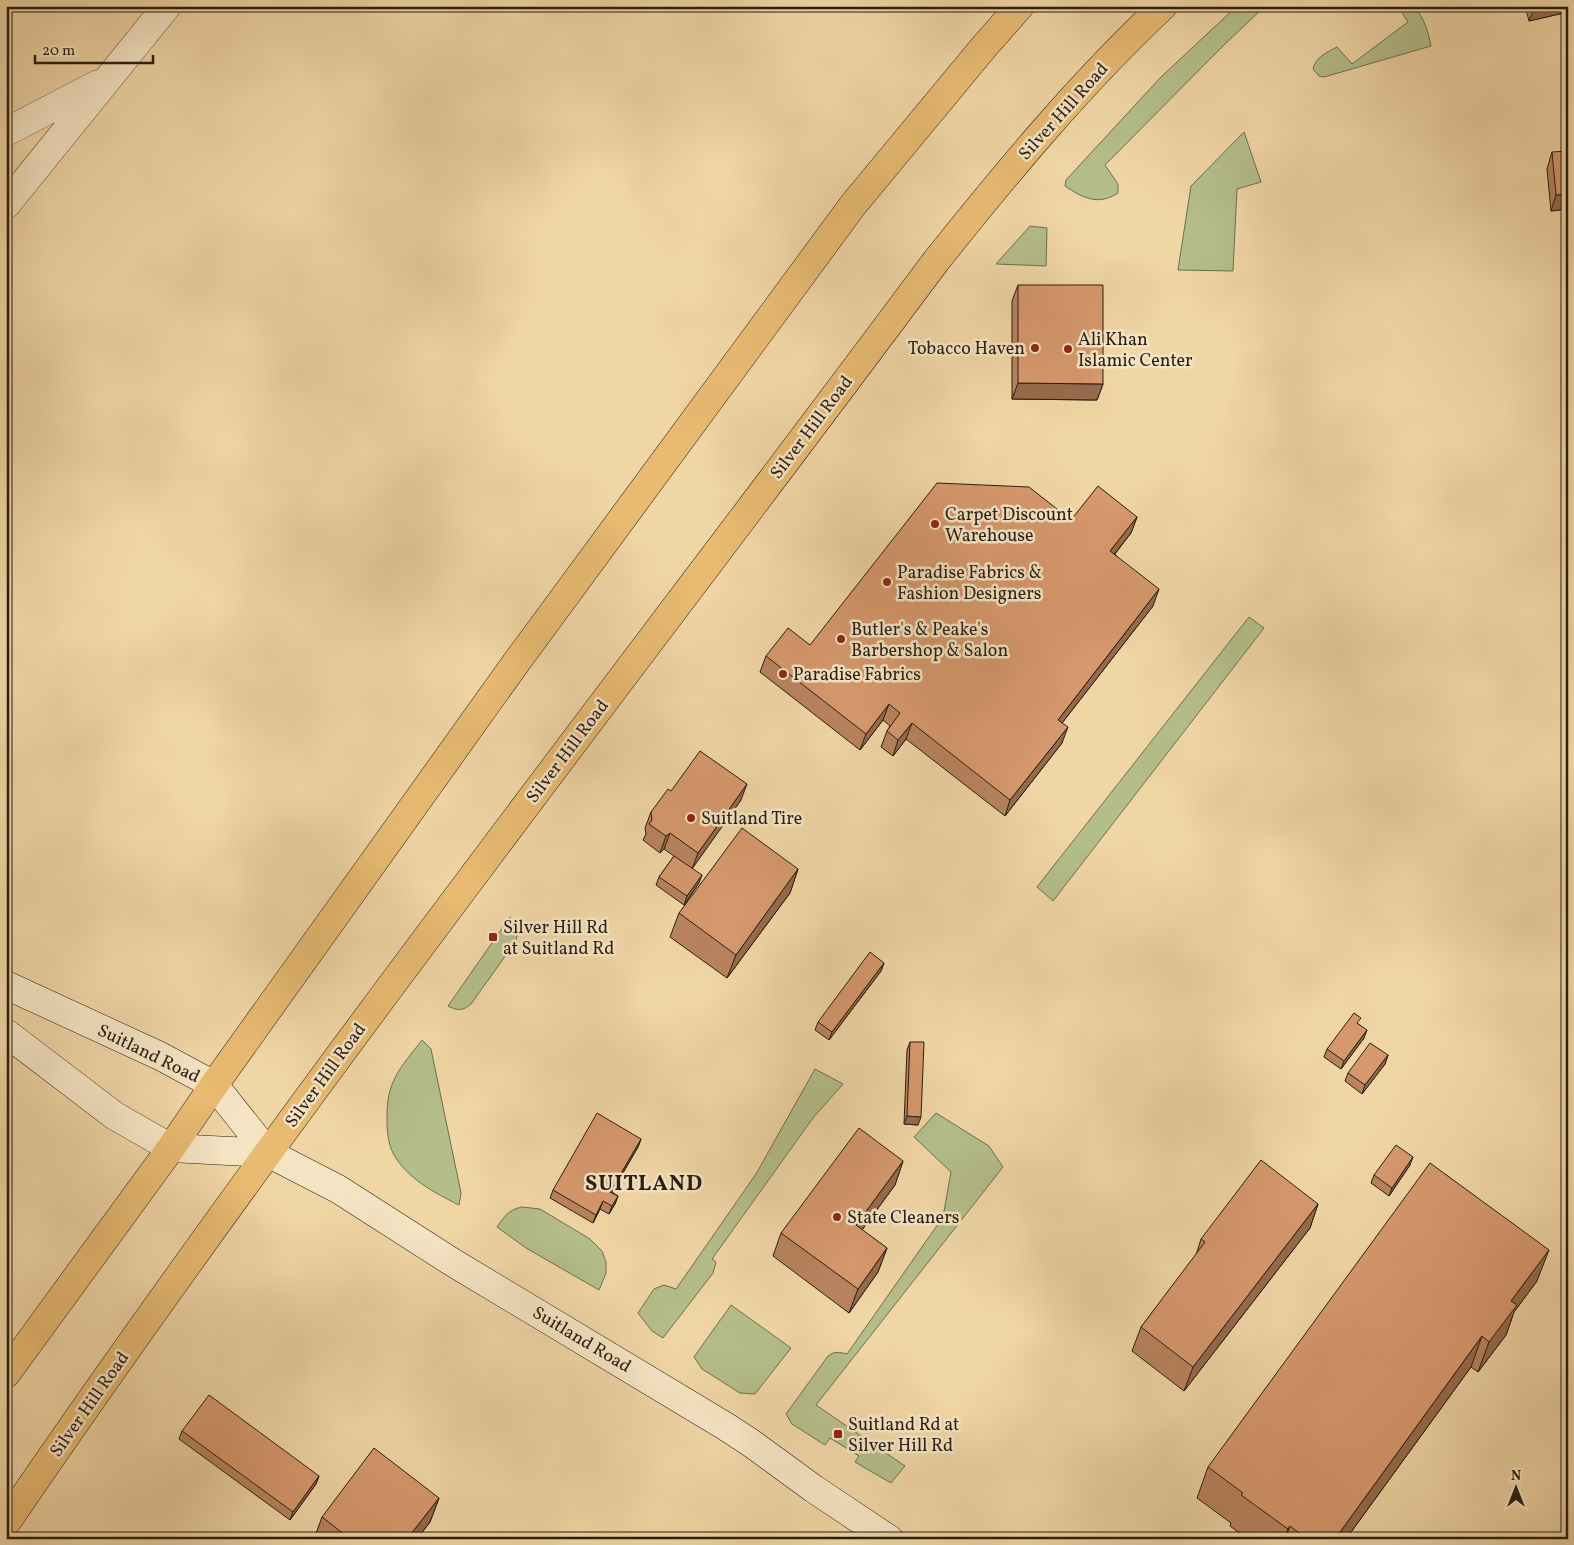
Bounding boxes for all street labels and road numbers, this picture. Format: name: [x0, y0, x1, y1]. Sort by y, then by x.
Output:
street label: Silver Hill Road: [1013, 58, 1115, 166]
street label: Silver Hill Road: [765, 371, 859, 485]
street label: Silver Hill Road: [521, 695, 615, 809]
street label: Silver Hill Road: [280, 1018, 373, 1133]
street label: Suitland Road: [93, 1019, 204, 1090]
street label: Suitland Road: [527, 1301, 635, 1380]
street label: Silver Hill Road: [45, 1347, 136, 1463]

